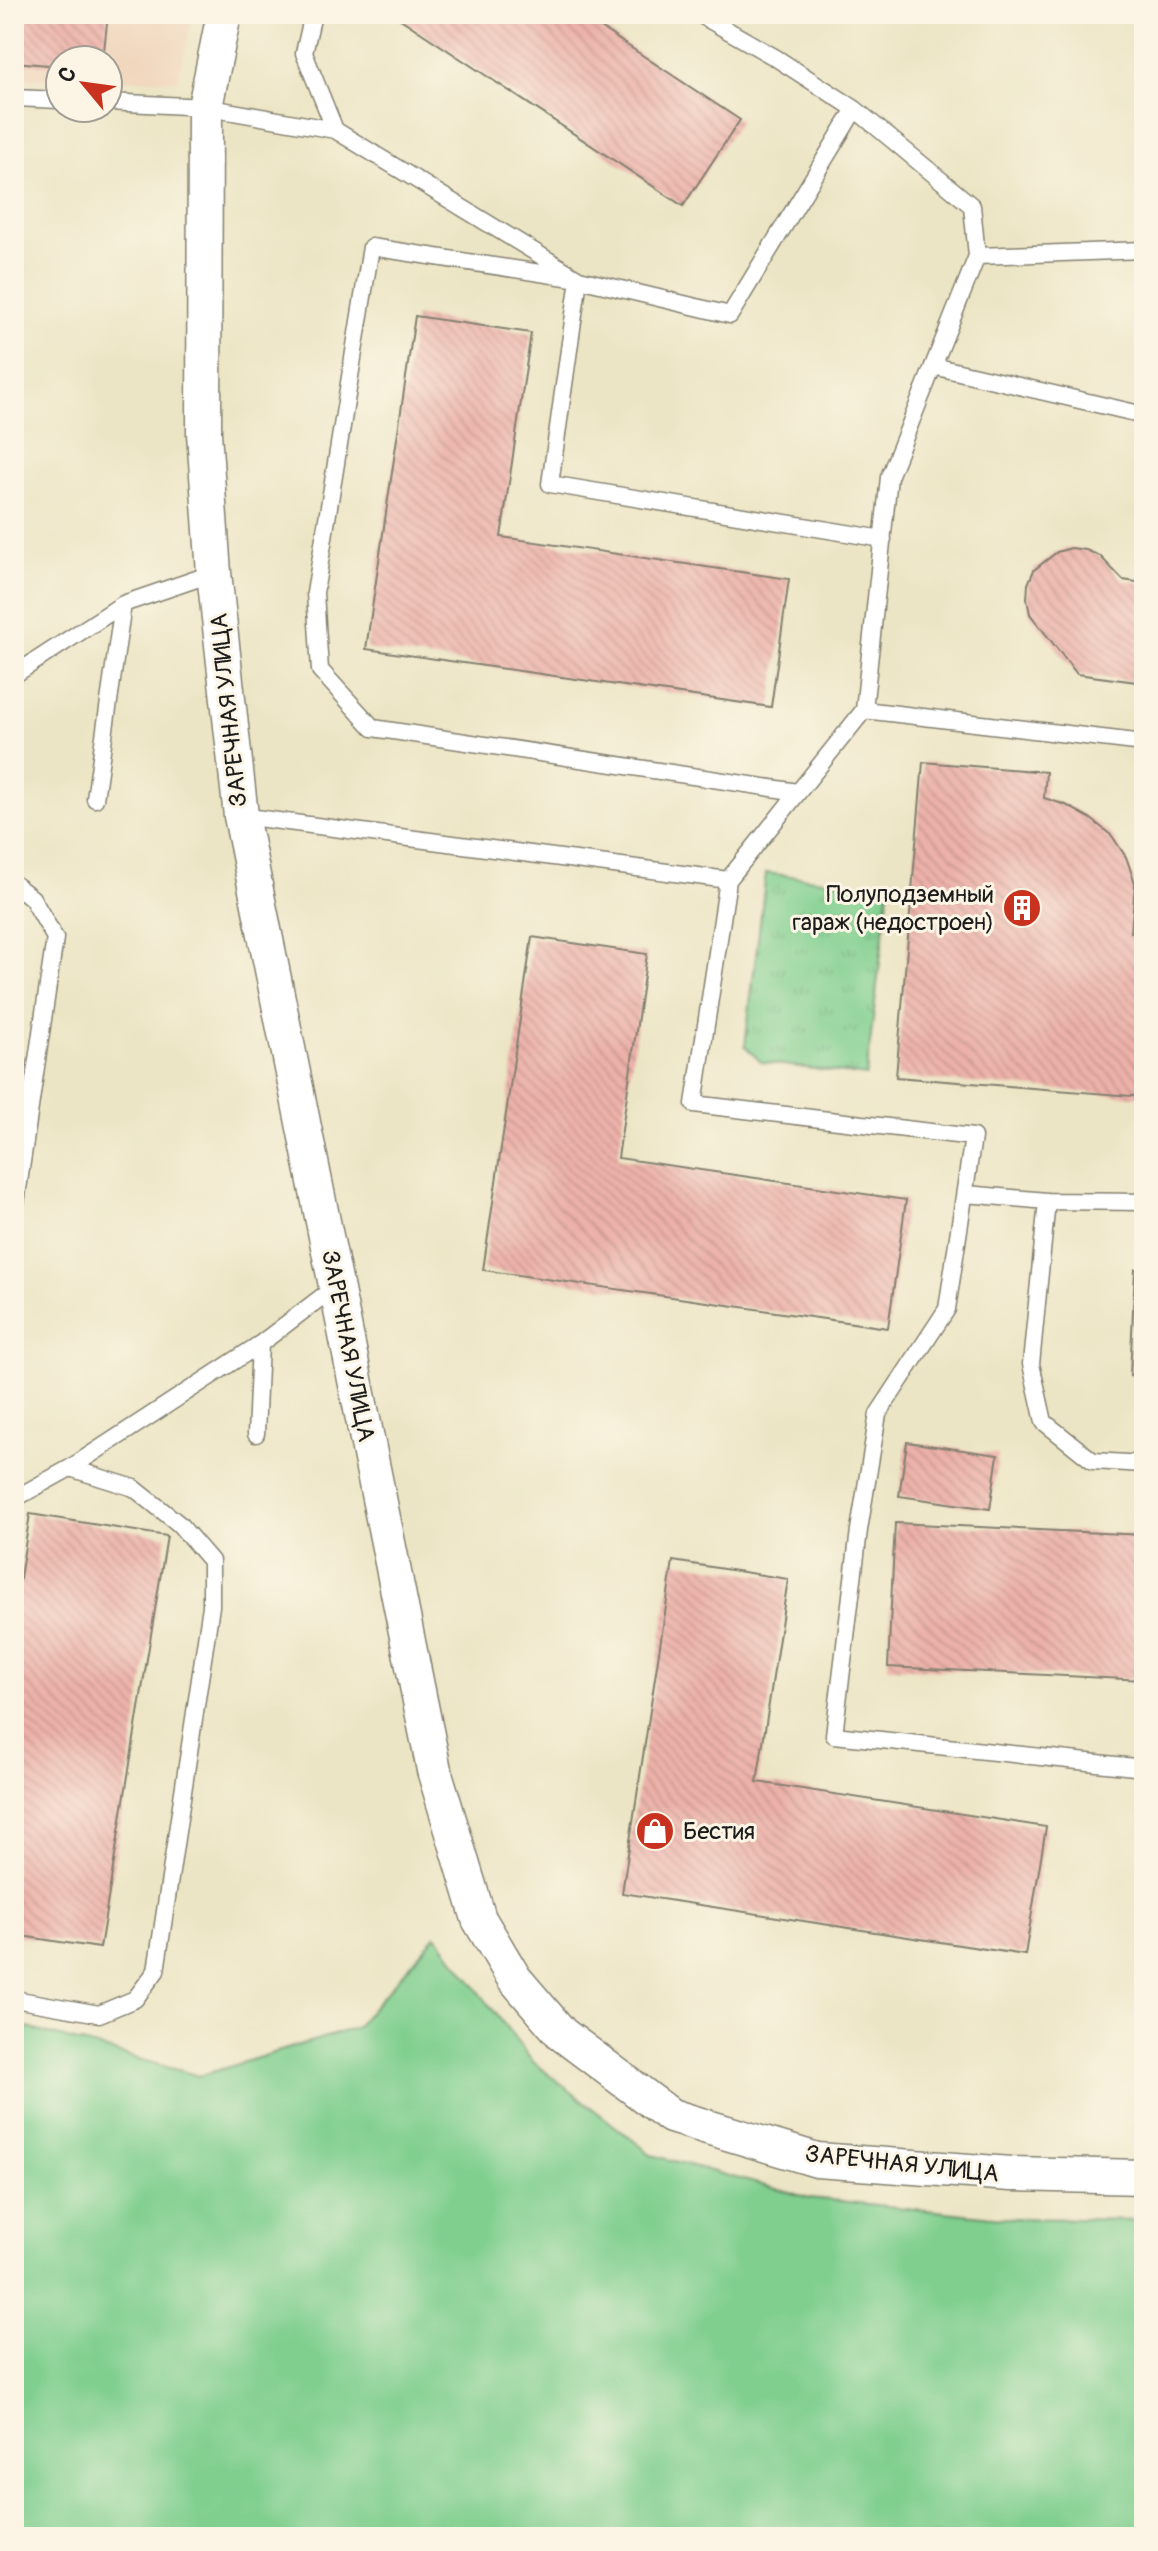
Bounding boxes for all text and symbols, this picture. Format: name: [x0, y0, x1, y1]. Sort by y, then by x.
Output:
north arrow: [44, 44, 124, 124]
text: С: [52, 62, 83, 88]
street label: ЗАРЕЧНАЯ УЛИЦА: [204, 612, 254, 808]
place label: Полуподземный гараж (недостроен): [793, 880, 994, 937]
building icon: Полуподземный гараж (недостроен): [1001, 887, 1043, 929]
street label: ЗАРЕЧНАЯ УЛИЦА: [315, 1248, 381, 1444]
shop icon: Бестия: [634, 1810, 676, 1852]
place label: Бестия: [683, 1817, 755, 1846]
street label: ЗАРЕЧНАЯ УЛИЦА: [804, 2139, 1000, 2189]

